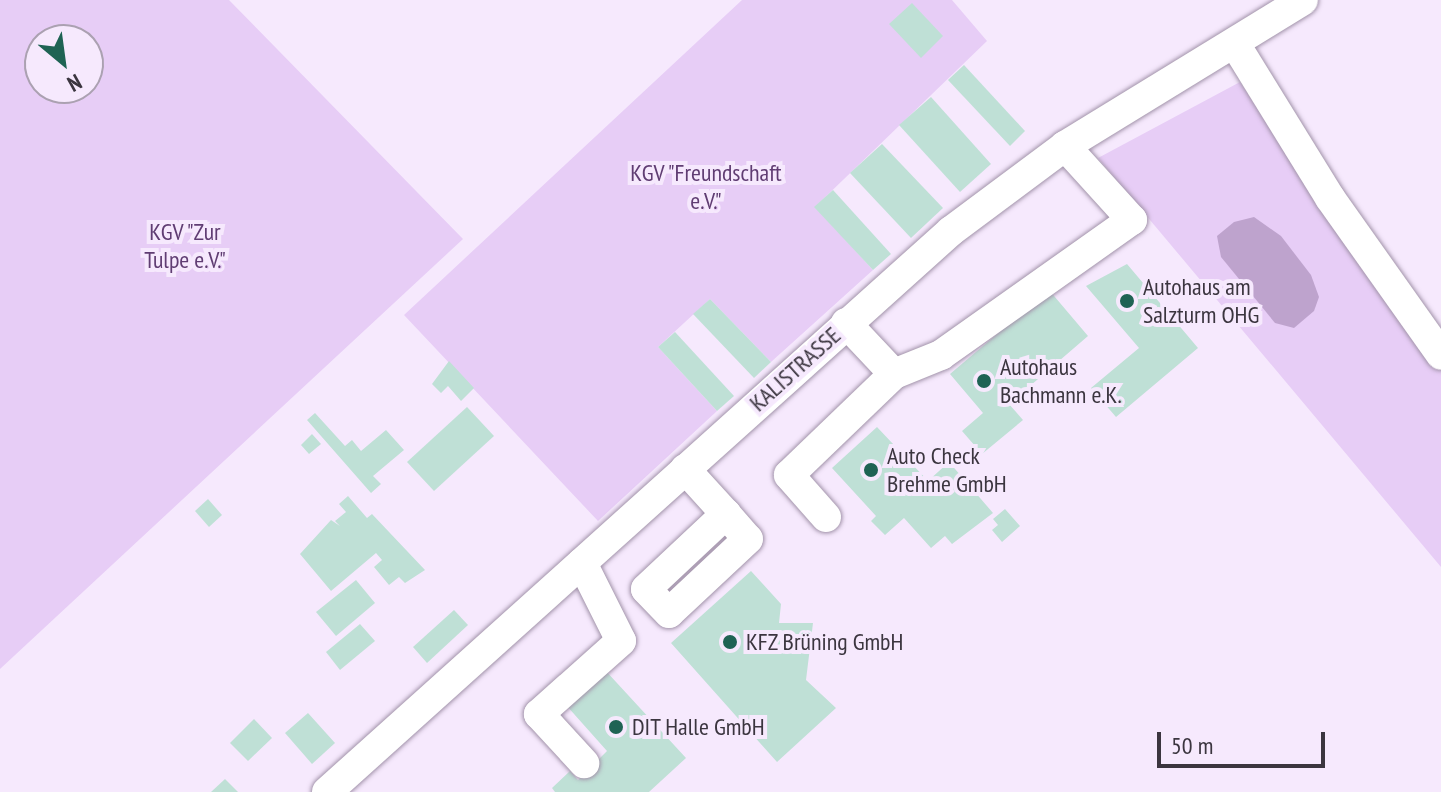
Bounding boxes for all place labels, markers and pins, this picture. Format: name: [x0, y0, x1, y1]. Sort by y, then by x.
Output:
place label: Autohaus am Salzturm OHG: [1143, 273, 1259, 329]
marker: Autohaus am Salzturm OHG: [1118, 292, 1136, 310]
place label: Autohaus Bachmann e.K.: [1000, 353, 1122, 409]
marker: Autohaus Bachmann e.K.: [975, 372, 993, 390]
place label: Auto Check Brehme GmbH: [887, 442, 1007, 498]
marker: Auto Check Brehme GmbH: [862, 461, 880, 479]
place label: KFZ Brüning GmbH: [746, 628, 904, 656]
marker: KFZ Brüning GmbH: [721, 633, 739, 651]
place label: DIT Halle GmbH: [632, 713, 765, 741]
marker: DIT Halle GmbH: [607, 718, 625, 736]

